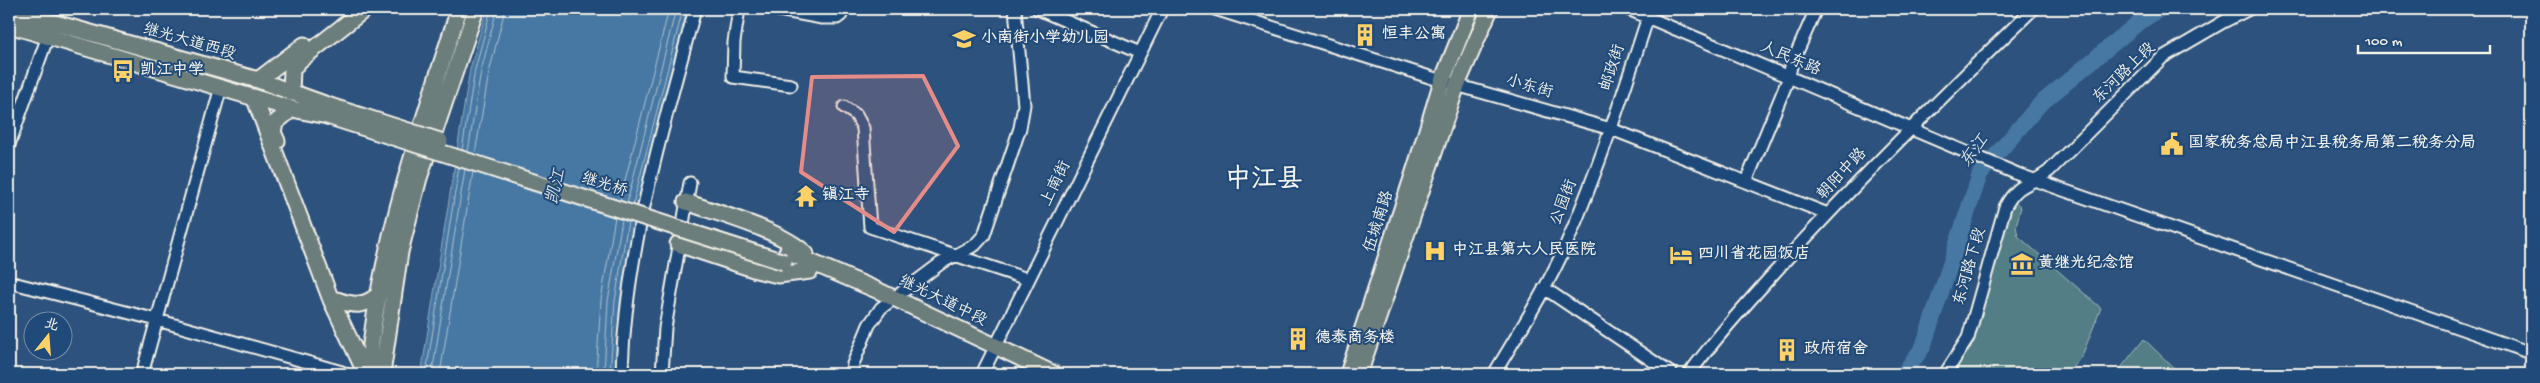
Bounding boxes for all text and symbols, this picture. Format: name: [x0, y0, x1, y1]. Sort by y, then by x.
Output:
street label: 继光大道西段: [140, 20, 238, 65]
building icon: 恒丰公寓: [1352, 22, 1378, 48]
scale bar: [2358, 22, 2490, 54]
place label: 恒丰公寓: [1382, 24, 1446, 45]
school or university icon: 小南街小学幼儿园: [951, 26, 977, 52]
place label: 小南街小学幼儿园: [981, 28, 1109, 49]
text: 100 m: [2364, 33, 2403, 51]
street label: 人民东路: [1757, 37, 1824, 81]
street label: 东河路上段: [2088, 38, 2160, 109]
street label: 邮政街: [1596, 42, 1630, 94]
bus stop icon: 凯江中学: [110, 58, 136, 84]
place label: 凯江中学: [140, 60, 204, 81]
street label: 小东街: [1503, 71, 1555, 104]
water label: 东江: [1955, 130, 1995, 173]
public building icon: 国家税务总局中江县税务局第二税务分局: [2159, 131, 2185, 157]
place label: 国家税务总局中江县税务局第二税务分局: [2188, 133, 2476, 154]
street label: 朝阳中路: [1813, 144, 1872, 205]
street label: 上南街: [1036, 157, 1076, 210]
district label: 中江县: [1225, 164, 1303, 197]
water label: 凯江: [542, 166, 572, 207]
street label: 继光桥: [578, 169, 630, 202]
street label: 公园街: [1547, 177, 1582, 229]
temple icon: 镇江寺: [793, 183, 819, 209]
place label: 镇江寺: [822, 185, 870, 206]
street label: 伍城南路: [1359, 188, 1399, 255]
street label: 东河路下段: [1949, 225, 1991, 308]
hospital icon: 中江县第六人民医院: [1422, 238, 1448, 264]
place label: 中江县第六人民医院: [1452, 240, 1596, 261]
hotel icon: 四川省花园饭店: [1668, 242, 1694, 268]
place label: 四川省花园饭店: [1698, 244, 1810, 265]
museum icon: 黄继光纪念馆: [2009, 251, 2035, 277]
place label: 黄继光纪念馆: [2038, 253, 2134, 274]
street label: 继光大道中段: [895, 271, 990, 332]
north arrow: [22, 310, 72, 360]
text: 北: [42, 316, 60, 336]
building icon: 德泰商务楼: [1285, 326, 1311, 352]
place label: 德泰商务楼: [1315, 328, 1395, 349]
building icon: 政府宿舍: [1774, 337, 1800, 363]
place label: 政府宿舍: [1804, 339, 1868, 360]

